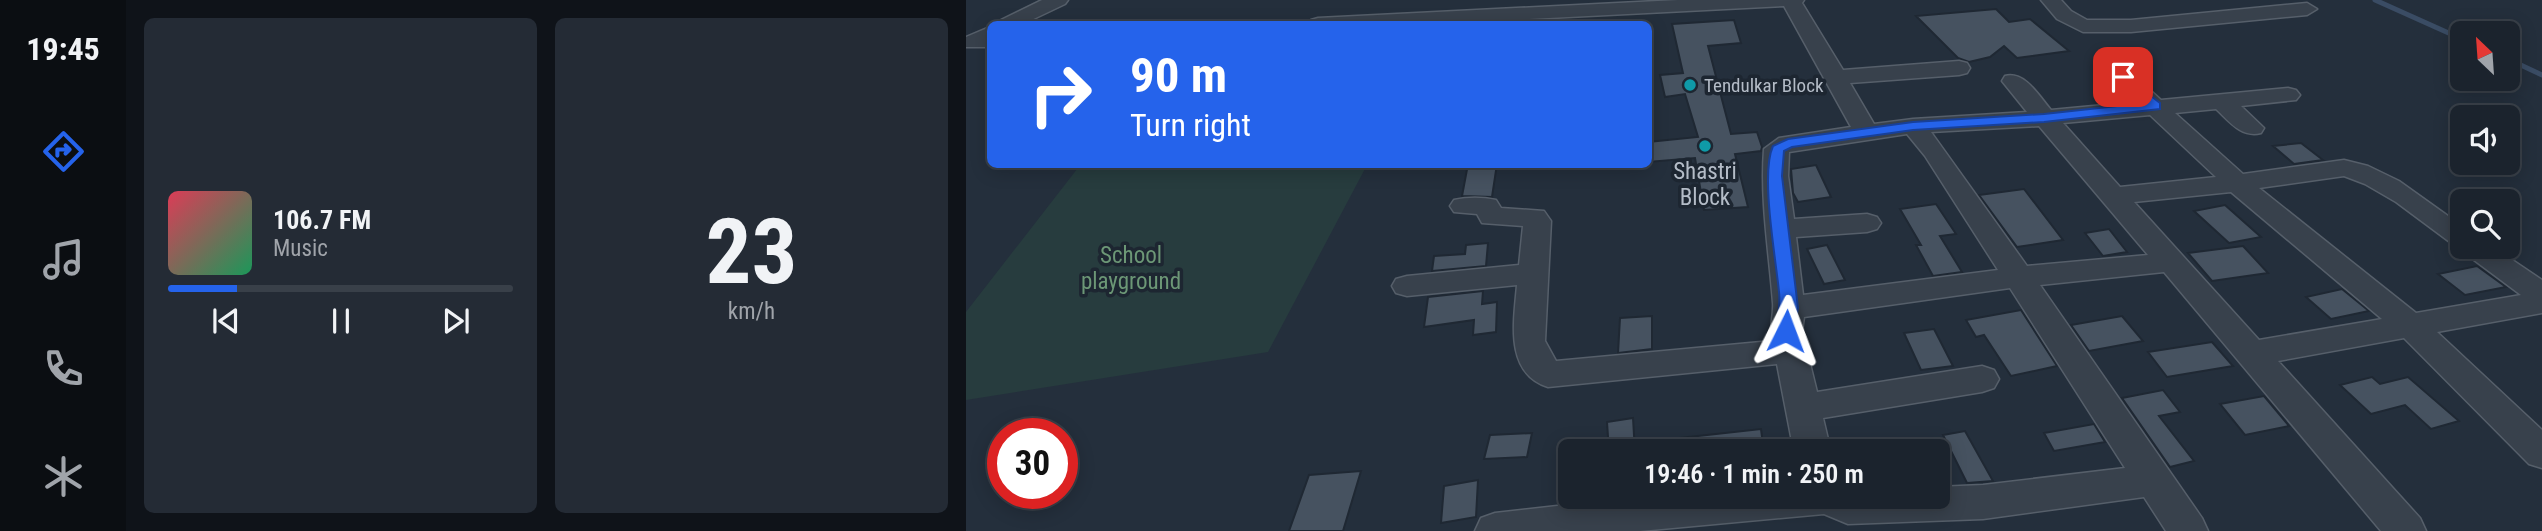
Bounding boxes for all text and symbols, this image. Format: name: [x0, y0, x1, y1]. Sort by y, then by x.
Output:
north arrow: [2450, 21, 2520, 91]
map controls: [2450, 21, 2520, 259]
text: 19:45: [26, 30, 100, 68]
text: 90 m: [1130, 47, 1227, 104]
pin: [2093, 47, 2153, 107]
icon: right: [1015, 49, 1106, 140]
icon: arrive: [2104, 58, 2142, 96]
place label: Tendulkar Block: [1704, 74, 1824, 97]
marker: Tendulkar Block: [1682, 77, 1698, 93]
button: sound: [2450, 105, 2520, 175]
text: Turn right: [1130, 106, 1251, 144]
icon: directions: [39, 127, 88, 176]
marker: Shastri Block: [1697, 138, 1713, 154]
place label: Shastri Block: [1673, 158, 1737, 211]
button: search: [2450, 189, 2520, 259]
text: 23: [706, 199, 797, 305]
text: 106.7 FM: [273, 205, 371, 235]
icon: music: [39, 235, 88, 284]
text: Music: [273, 235, 328, 262]
park label: School playground: [1081, 242, 1181, 295]
position arrow: [1749, 294, 1823, 368]
text: km/h: [728, 298, 775, 325]
icon: previous: [207, 302, 245, 340]
icon: pause: [322, 302, 360, 340]
icon: next: [437, 302, 475, 340]
icon: phone: [39, 344, 88, 393]
speed limit sign: 30: [987, 418, 1078, 509]
icon: climate: [39, 452, 88, 501]
text: 19:46 · 1 min · 250 m: [1644, 459, 1864, 489]

